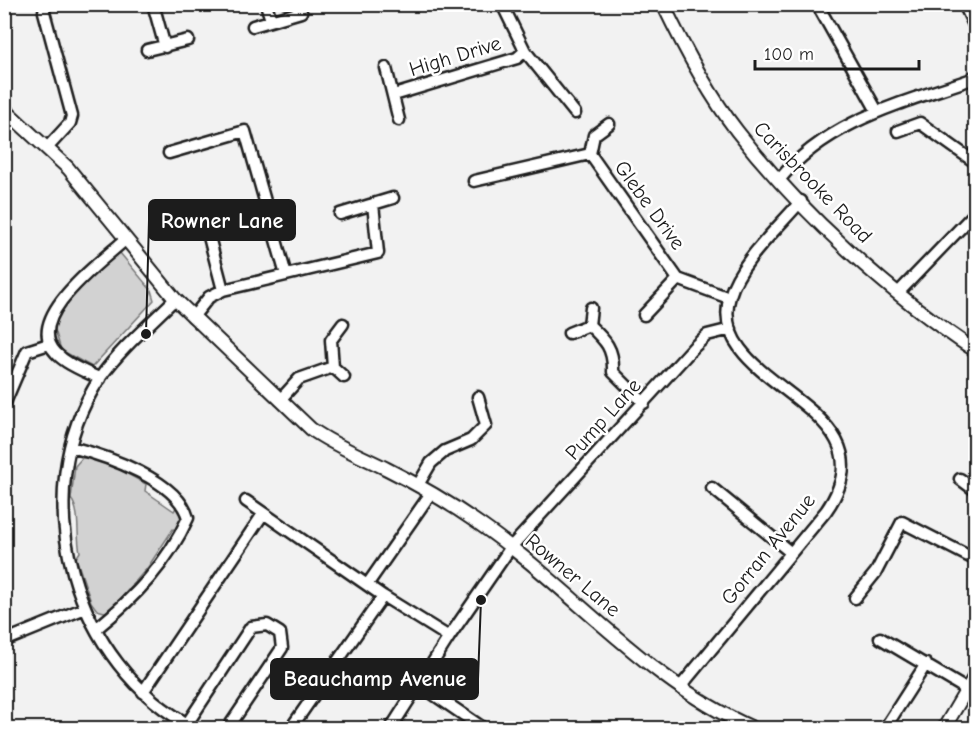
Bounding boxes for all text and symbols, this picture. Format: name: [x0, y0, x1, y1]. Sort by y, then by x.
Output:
street label: High Drive: [406, 31, 504, 81]
scale bar: [755, 33, 918, 71]
text: 100 m: [764, 44, 814, 65]
street label: Carisbrooke Road: [749, 116, 877, 248]
street label: Glebe Drive: [610, 156, 690, 254]
callout: Rowner Lane: [149, 200, 295, 240]
text: Rowner Lane: [161, 208, 283, 234]
street label: Pump Lane: [560, 373, 646, 465]
street label: Gorran Avenue: [716, 489, 820, 609]
street label: Rowner Lane: [521, 528, 625, 622]
callout: Beauchamp Avenue: [271, 659, 478, 699]
text: Beauchamp Avenue: [284, 666, 467, 692]

